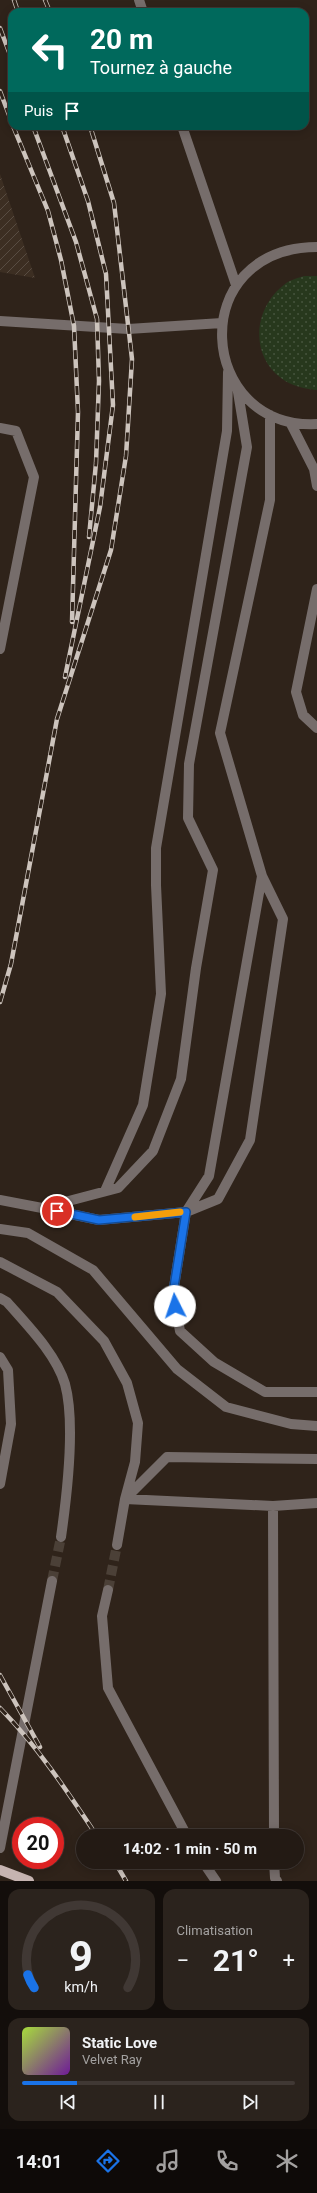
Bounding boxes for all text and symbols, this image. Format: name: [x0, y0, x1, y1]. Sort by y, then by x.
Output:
text: 20 m: [90, 23, 153, 56]
icon: left: [24, 24, 76, 76]
text: Tournez à gauche: [90, 57, 232, 78]
icon: arrive: [61, 100, 83, 122]
text: Puis: [24, 102, 53, 120]
pin: [40, 1194, 74, 1228]
icon: arrive: [46, 1200, 68, 1222]
position arrow: [154, 1285, 196, 1327]
speed limit sign: 20: [12, 1817, 64, 1869]
text: 14:02 · 1 min · 50 m: [123, 1840, 257, 1858]
text: Climatisation: [177, 1923, 253, 1938]
text: 9: [69, 1931, 93, 1980]
text: 21°: [213, 1943, 259, 1978]
text: −: [177, 1948, 189, 1973]
text: +: [283, 1948, 295, 1973]
text: km/h: [64, 1978, 98, 1994]
text: Static Love: [82, 2034, 157, 2052]
text: Velvet Ray: [82, 2052, 142, 2067]
icon: previous: [57, 2091, 79, 2113]
icon: pause: [148, 2091, 170, 2113]
icon: next: [239, 2091, 261, 2113]
icon: directions: [94, 2147, 122, 2175]
icon: music: [154, 2147, 182, 2175]
icon: phone: [213, 2147, 241, 2175]
icon: climate: [273, 2147, 301, 2175]
text: 14:01: [16, 2151, 62, 2172]

